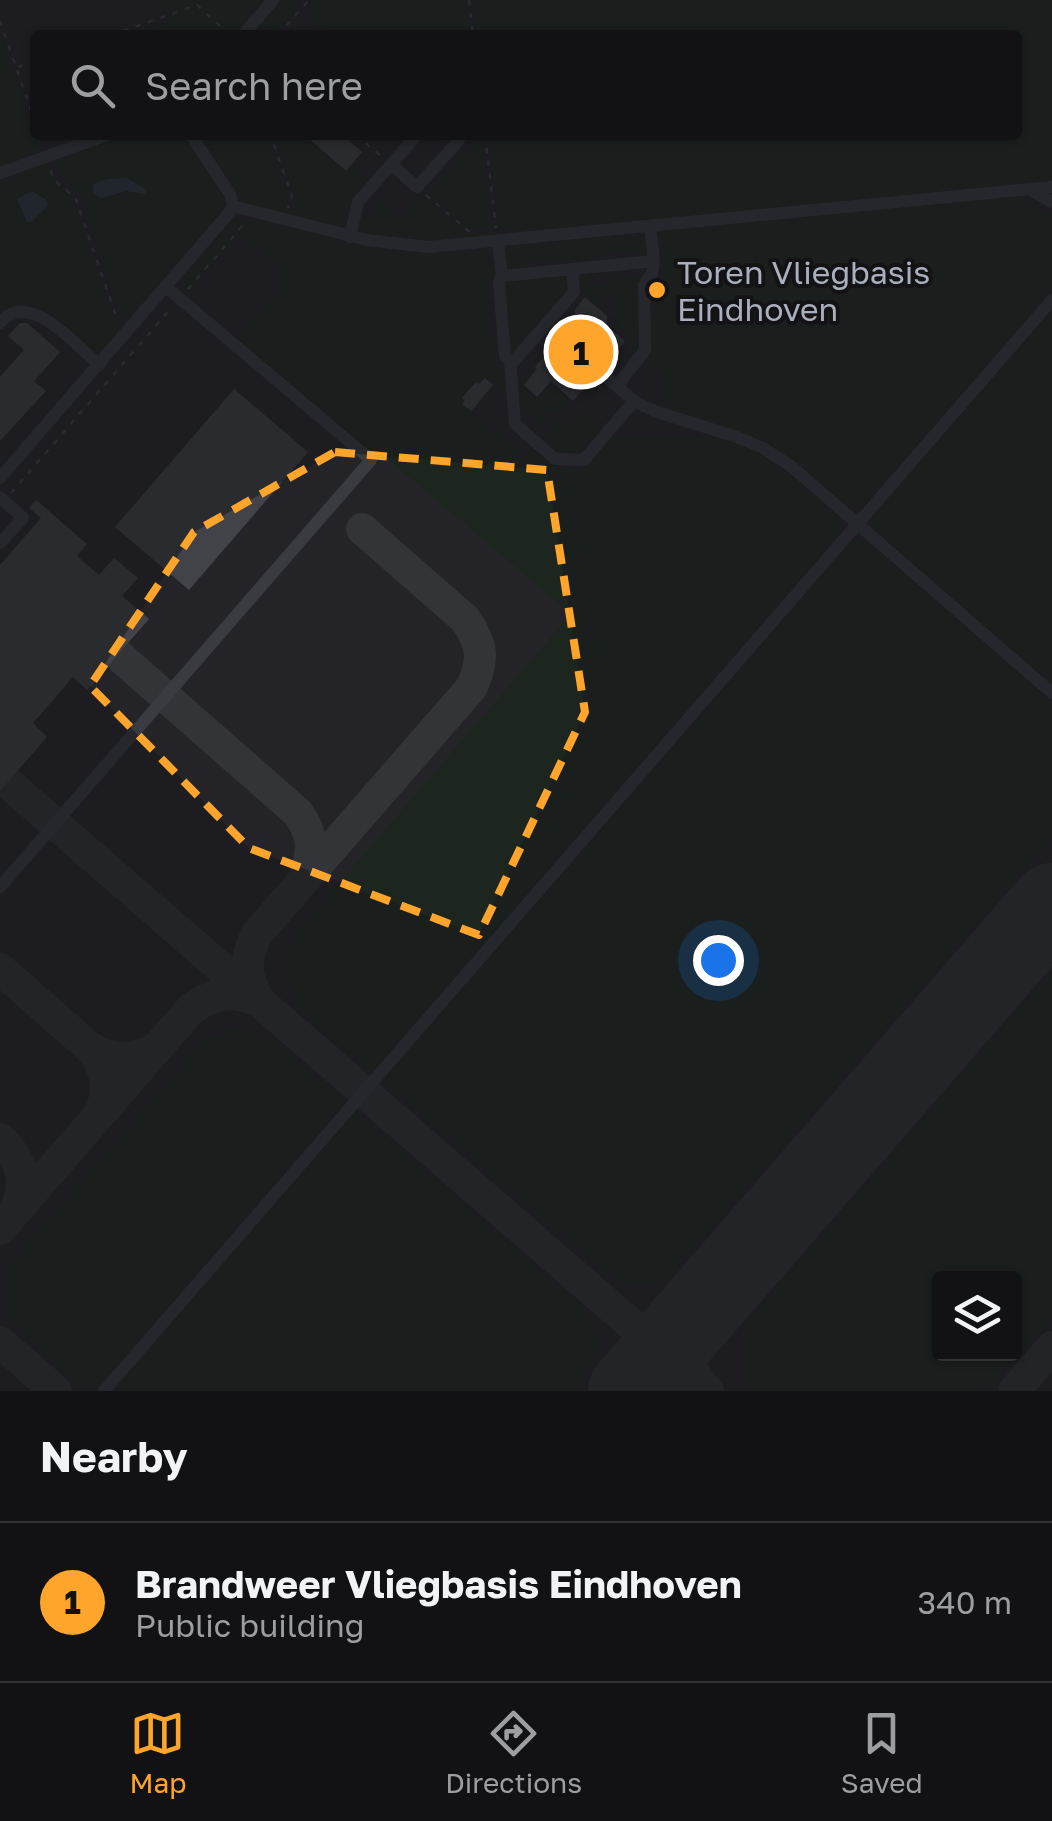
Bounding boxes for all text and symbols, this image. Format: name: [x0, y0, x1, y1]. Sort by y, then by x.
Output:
search box: [30, 30, 1022, 140]
icon: search: [65, 58, 120, 113]
text: Search here: [145, 63, 363, 108]
place label: Toren Vliegbasis Eindhoven: [677, 253, 930, 328]
marker: Toren Vliegbasis Eindhoven: [646, 279, 668, 301]
pin: 1: [548, 314, 614, 390]
your location: [693, 935, 744, 986]
map controls: [932, 1271, 1022, 1361]
button: layers: [932, 1271, 1022, 1361]
text: Nearby: [40, 1431, 188, 1481]
text: Brandweer Vliegbasis Eindhoven: [135, 1561, 742, 1606]
text: 1: [64, 1583, 81, 1621]
text: 340 m: [918, 1583, 1012, 1621]
text: Public building: [135, 1606, 364, 1644]
tab: Map: [129, 1706, 187, 1799]
tab: Directions: [445, 1706, 582, 1799]
tab: Saved: [841, 1706, 923, 1799]

